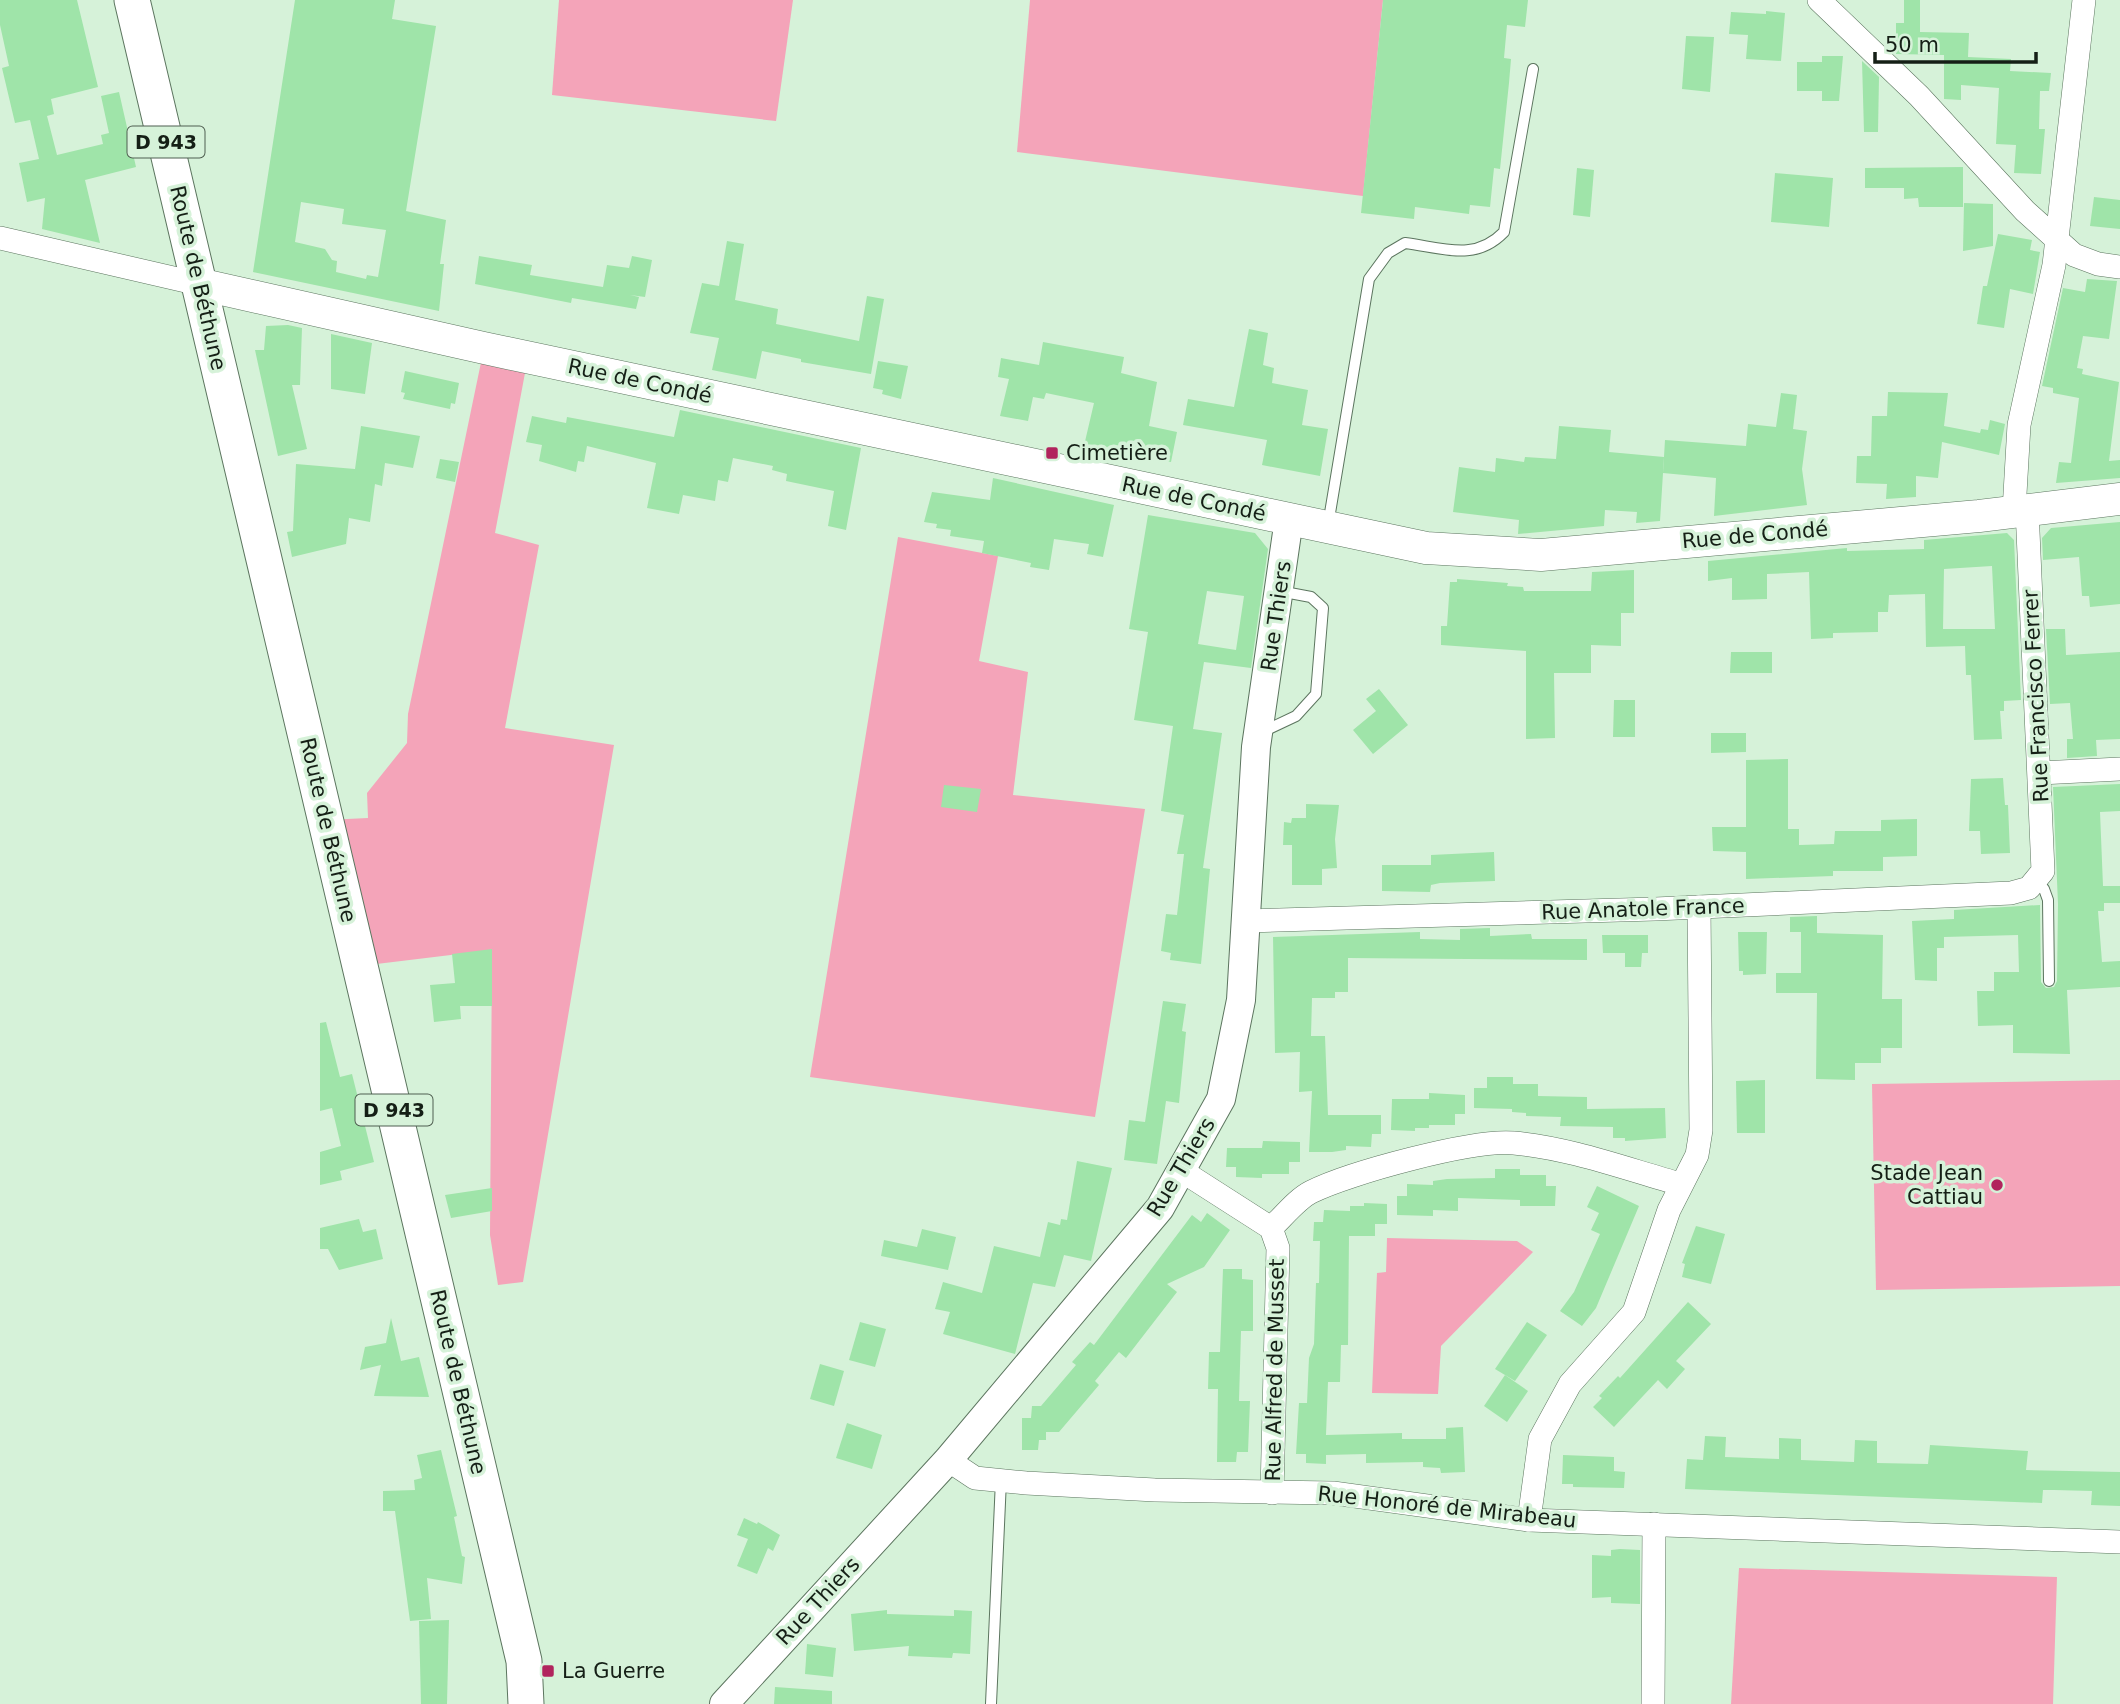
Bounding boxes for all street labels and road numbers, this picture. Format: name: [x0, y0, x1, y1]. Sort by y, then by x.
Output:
road number: D 943: [128, 126, 204, 158]
street label: Route de Béthune: [165, 183, 231, 373]
street label: Rue de Condé: [566, 354, 714, 408]
street label: Rue de Condé: [1120, 472, 1268, 526]
street label: Rue de Condé: [1681, 517, 1829, 553]
street label: Rue Thiers: [1256, 559, 1296, 673]
street label: Rue Francisco Ferrer: [2018, 589, 2054, 803]
street label: Route de Béthune: [295, 735, 361, 925]
street label: Rue Anatole France: [1541, 893, 1745, 925]
road number: D 943: [356, 1094, 432, 1126]
street label: Rue Thiers: [1142, 1113, 1220, 1221]
street label: Rue Alfred de Musset: [1261, 1258, 1289, 1482]
street label: Route de Béthune: [425, 1287, 491, 1477]
street label: Rue Honoré de Mirabeau: [1316, 1481, 1578, 1533]
street label: Rue Thiers: [771, 1552, 865, 1650]

